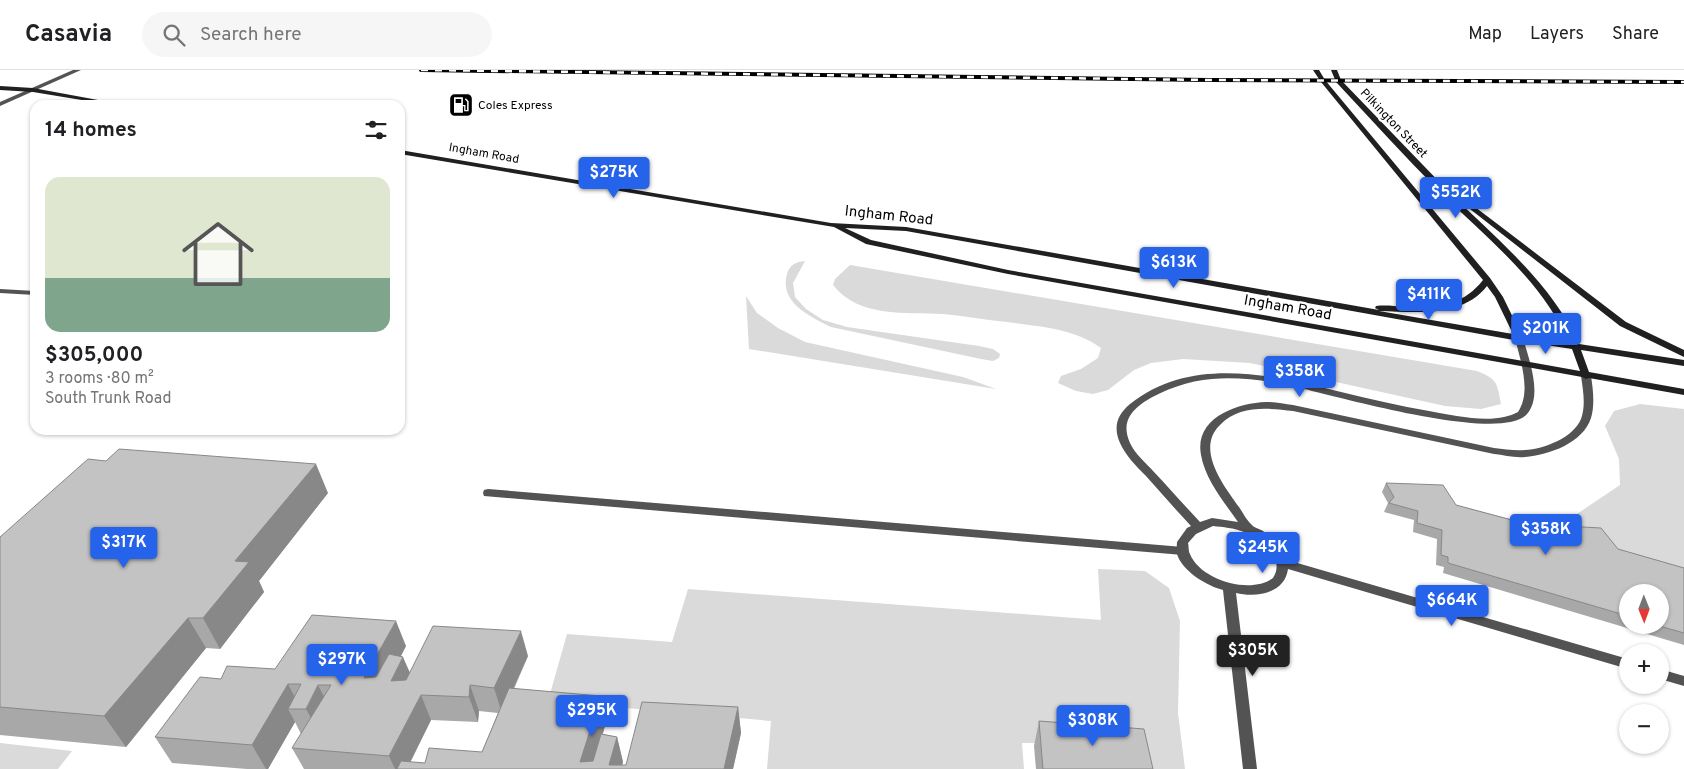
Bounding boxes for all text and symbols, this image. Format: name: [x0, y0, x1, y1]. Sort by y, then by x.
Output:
search box: [142, 12, 492, 57]
text: Casavia: [25, 20, 112, 50]
icon: search: [160, 21, 188, 49]
text: Search here: [200, 23, 302, 47]
text: Map: [1468, 23, 1502, 46]
text: Layers: [1530, 23, 1584, 46]
text: Share: [1612, 23, 1659, 46]
street label: Pilkington Street: [1356, 86, 1430, 162]
fuel station icon: Coles Express: [448, 92, 474, 118]
place label: Coles Express: [478, 98, 553, 114]
icon: filters: [362, 116, 390, 144]
text: 14 homes: [45, 117, 137, 144]
street label: Ingham Road: [447, 140, 520, 168]
pin: $275K: [579, 156, 649, 199]
text: $275K: [590, 163, 638, 183]
pin: $552K: [1421, 176, 1491, 219]
text: $552K: [1431, 183, 1481, 203]
street label: Ingham Road: [844, 202, 934, 231]
icon: home: [173, 209, 263, 299]
pin: $613K: [1139, 246, 1209, 289]
text: $613K: [1151, 253, 1197, 273]
pin: $411K: [1394, 278, 1464, 321]
text: $411K: [1407, 285, 1451, 305]
street label: Ingham Road: [1242, 291, 1333, 326]
pin: $201K: [1511, 312, 1581, 355]
text: $201K: [1522, 319, 1570, 339]
text: $305,000: [45, 342, 143, 369]
pin: $358K: [1265, 356, 1335, 398]
text: $358K: [1275, 362, 1325, 382]
text: 3 rooms · 80 m²: [45, 369, 154, 389]
text: South Trunk Road: [45, 389, 172, 409]
pin: $358K: [1511, 514, 1581, 556]
text: $358K: [1521, 520, 1571, 540]
pin: $317K: [89, 526, 159, 569]
pin: $245K: [1228, 532, 1298, 574]
text: $317K: [101, 533, 147, 553]
text: $245K: [1238, 538, 1288, 558]
pin: $664K: [1417, 584, 1487, 627]
north arrow: [1619, 584, 1669, 634]
map controls: [1619, 584, 1669, 754]
text: $664K: [1427, 591, 1477, 611]
pin: $305K: [1218, 634, 1288, 677]
text: $305K: [1228, 641, 1278, 661]
pin: $297K: [307, 644, 377, 686]
button: +: [1619, 644, 1669, 694]
text: $297K: [318, 650, 366, 670]
pin: $295K: [557, 694, 627, 737]
text: $295K: [567, 701, 617, 721]
pin: $308K: [1058, 704, 1128, 747]
button: −: [1619, 704, 1669, 754]
text: $308K: [1068, 711, 1118, 731]

